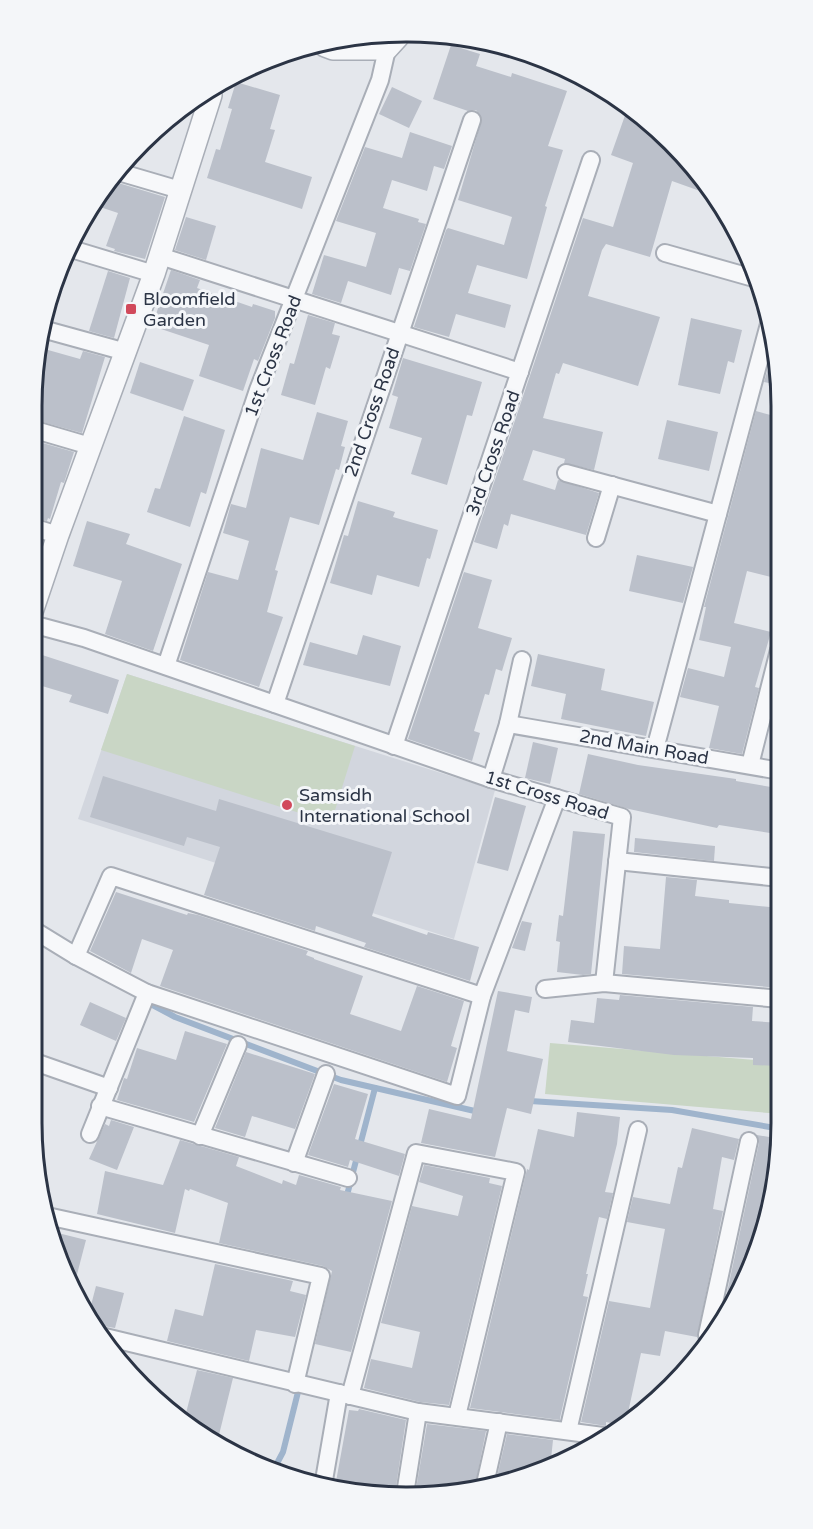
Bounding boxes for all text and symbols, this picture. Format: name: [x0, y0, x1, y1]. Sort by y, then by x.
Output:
place label: Bloomfield Garden: [143, 288, 236, 331]
street label: 1st Cross Road: [240, 292, 306, 420]
marker: Bloomfield Garden: [124, 302, 138, 316]
street label: 2nd Cross Road: [340, 344, 404, 480]
street label: 3rd Cross Road: [461, 387, 525, 519]
street label: 2nd Main Road: [578, 725, 710, 769]
street label: 1st Cross Road: [482, 766, 612, 824]
place label: Samsidh International School: [299, 784, 470, 827]
marker: Samsidh International School: [280, 798, 294, 812]

